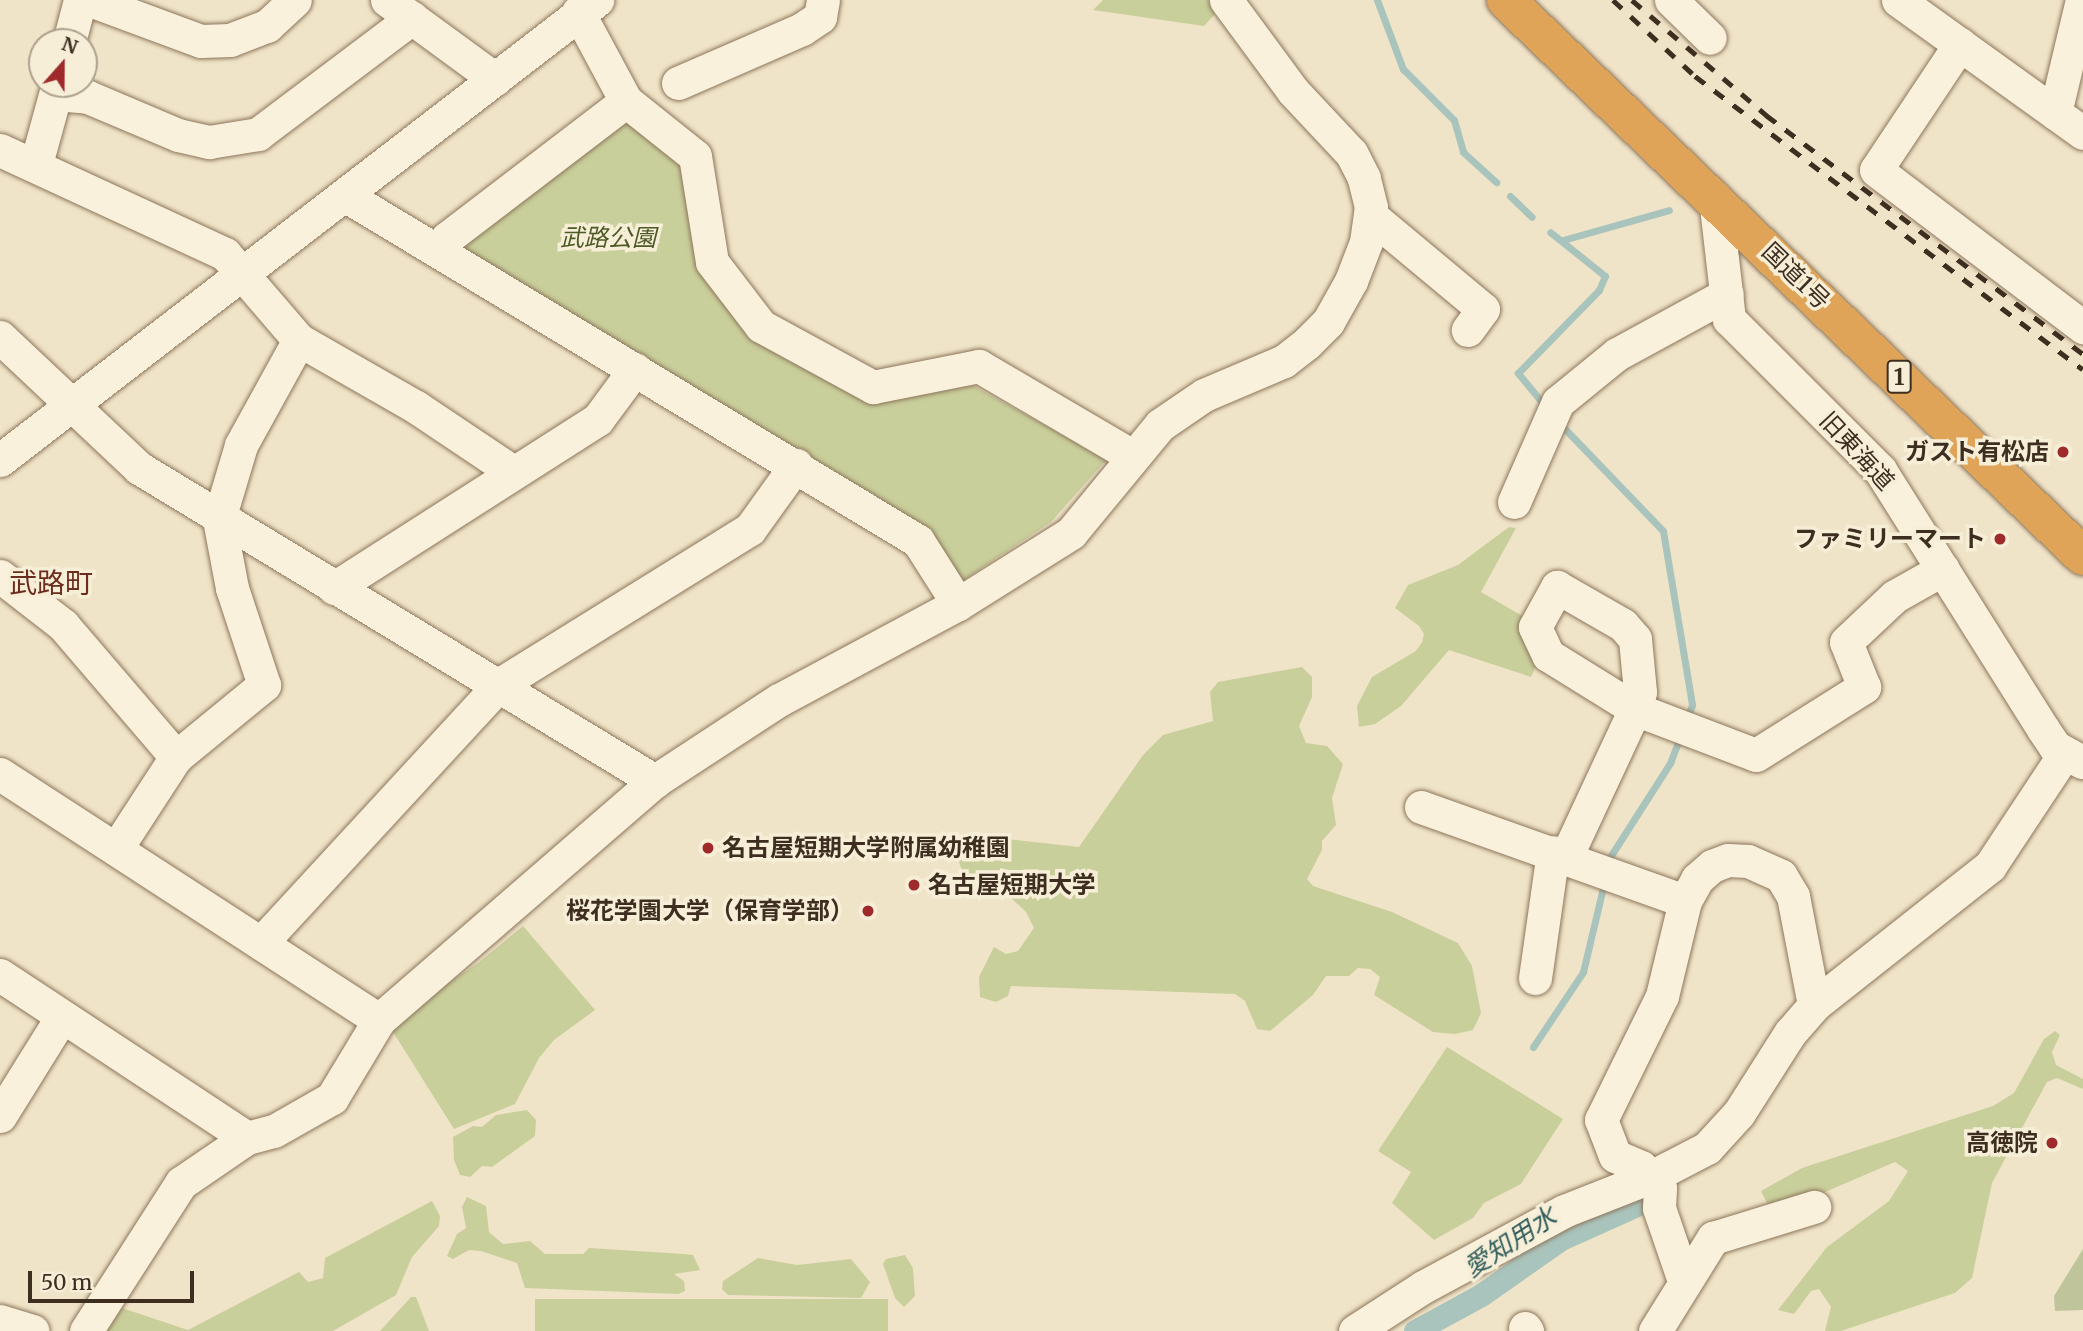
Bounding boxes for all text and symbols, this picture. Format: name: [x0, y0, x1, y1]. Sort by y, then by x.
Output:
north arrow: [28, 28, 98, 98]
text: N: [58, 31, 81, 59]
park label: 武路公園: [560, 224, 656, 252]
street label: 国道1号: [1756, 237, 1836, 315]
road number: 1: [1885, 358, 1913, 396]
street label: 旧東海道: [1814, 406, 1900, 496]
place label: ガスト有松店: [1905, 438, 2049, 466]
marker: ガスト有松店: [2055, 444, 2071, 460]
place label: ファミリーマート: [1794, 525, 1986, 553]
marker: ファミリーマート: [1992, 531, 2008, 547]
district label: 武路町: [9, 566, 93, 600]
place label: 名古屋短期大学附属幼稚園: [722, 834, 1010, 862]
marker: 名古屋短期大学附属幼稚園: [700, 840, 716, 856]
place label: 名古屋短期大学: [928, 871, 1096, 899]
marker: 名古屋短期大学: [906, 877, 922, 893]
place label: 桜花学園大学（保育学部）: [566, 897, 854, 925]
marker: 桜花学園大学（保育学部）: [860, 903, 876, 919]
place label: 高徳院: [1966, 1129, 2038, 1157]
marker: 高徳院: [2044, 1135, 2060, 1151]
water label: 愛知用水: [1458, 1201, 1562, 1283]
scale bar: [32, 1258, 198, 1302]
text: 50 m: [41, 1269, 92, 1296]

